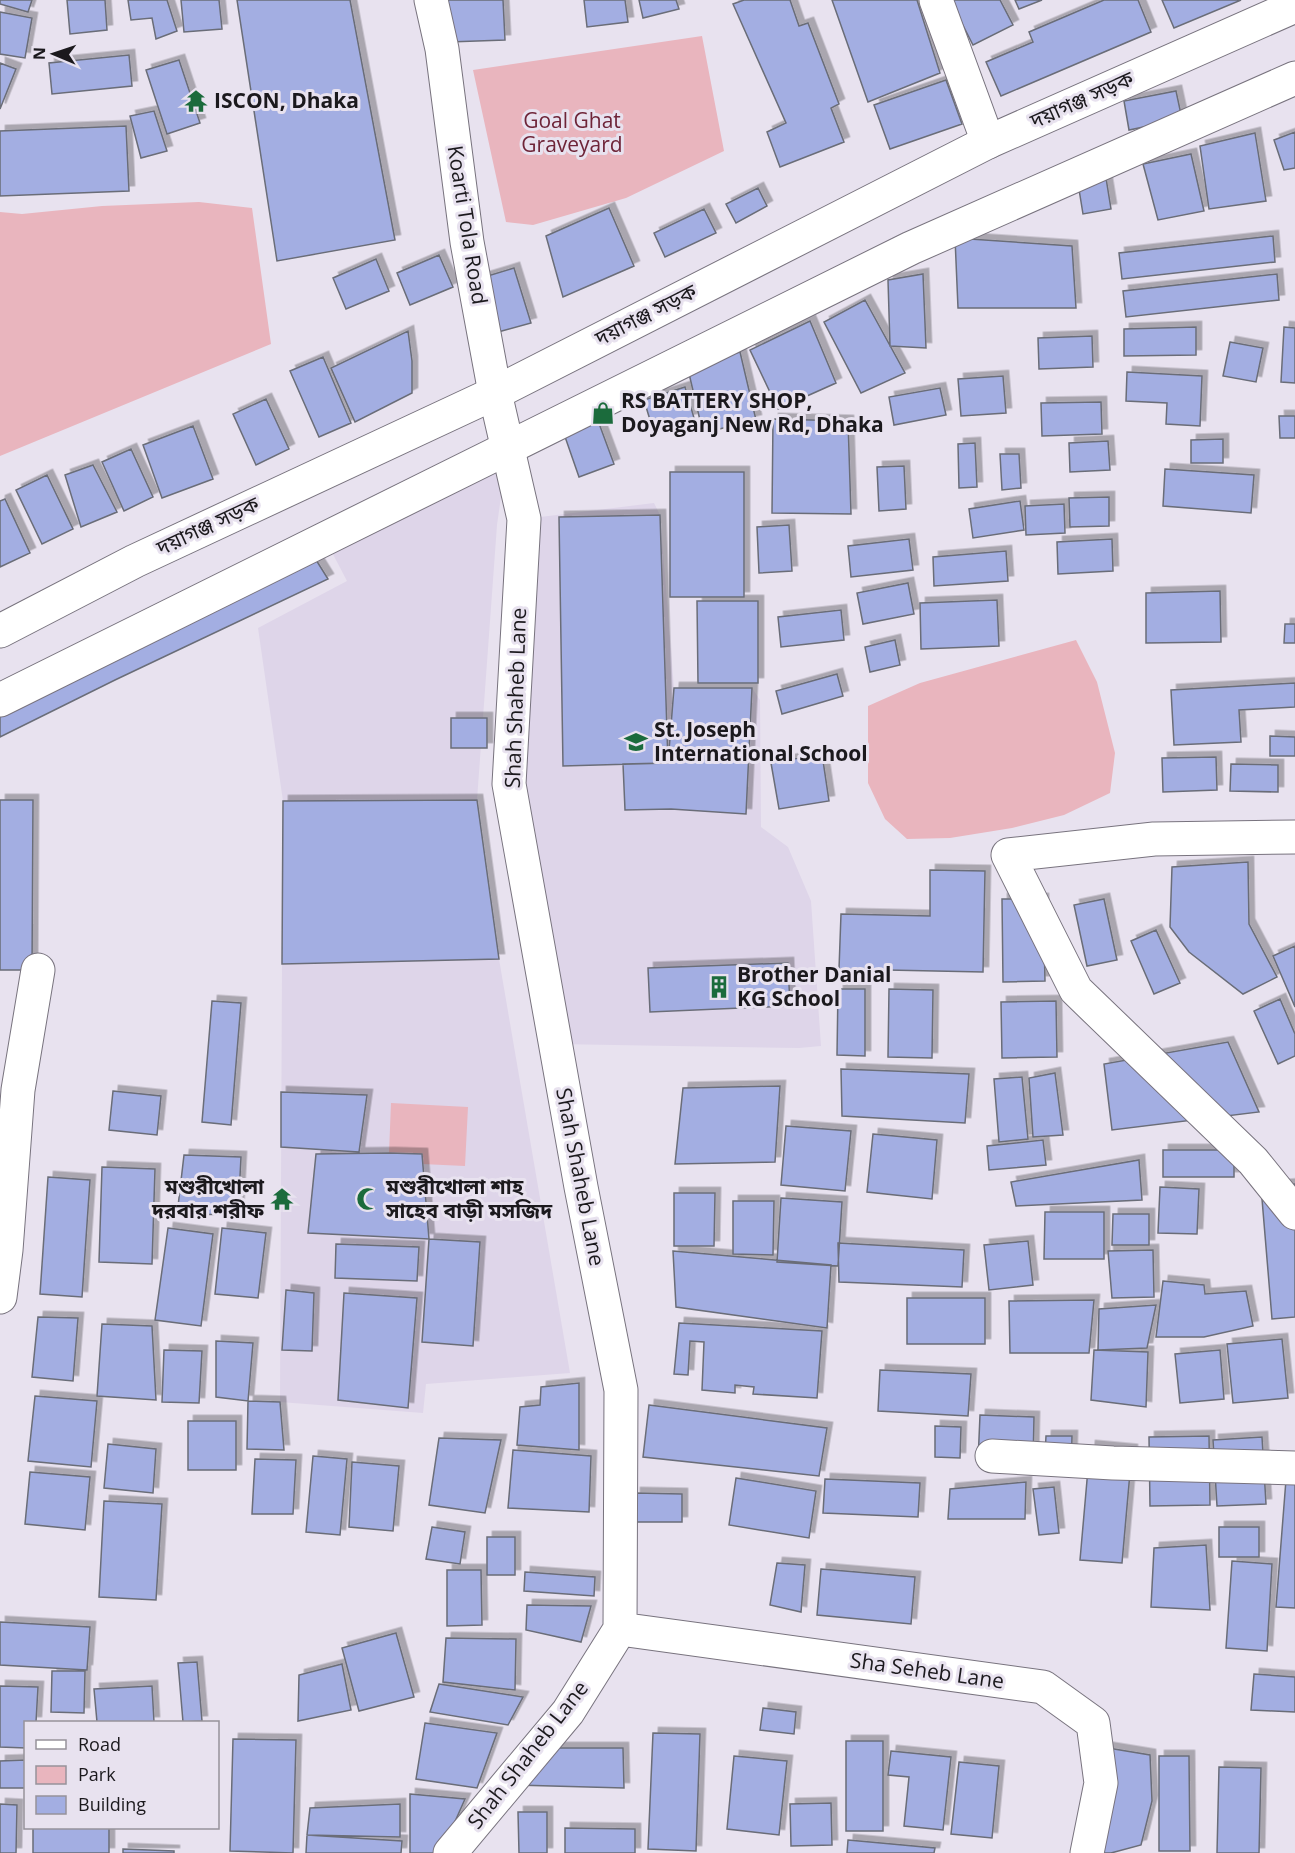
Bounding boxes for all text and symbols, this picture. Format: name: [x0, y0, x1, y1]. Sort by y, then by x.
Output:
north arrow: [24, 24, 84, 84]
text: N: [28, 47, 50, 60]
street label: দয়াগঞ্জ সড়ক: [1025, 63, 1139, 135]
place label: ISCON, Dhaka: [214, 86, 359, 114]
temple icon: ISCON, Dhaka: [183, 88, 209, 114]
park label: Goal Ghat Graveyard: [521, 106, 623, 158]
street label: Koarti Tola Road: [442, 143, 494, 306]
street label: দয়াগঞ্জ সড়ক: [589, 276, 702, 352]
place label: RS BATTERY SHOP, Doyaganj New Rd, Dhaka: [621, 386, 884, 438]
shop icon: RS BATTERY SHOP, Doyaganj New Rd, Dhaka: [590, 400, 616, 426]
street label: দয়াগঞ্জ সড়ক: [151, 489, 264, 562]
street label: Shah Shaheb Lane: [498, 607, 532, 789]
place label: St. Joseph International School: [654, 715, 868, 767]
school or university icon: St. Joseph International School: [623, 729, 649, 755]
place label: Brother Danial KG School: [737, 960, 892, 1012]
building icon: Brother Danial KG School: [706, 974, 732, 1000]
street label: Shah Shaheb Lane: [550, 1085, 612, 1268]
place label: মশুরীখোলা দরবার শরীফ: [151, 1172, 265, 1224]
place label: মশুরীখোলা শাহ সাহেব বাড়ী মসজিদ: [385, 1172, 553, 1224]
temple icon: মশুরীখোলা দরবার শরীফ: [269, 1186, 295, 1212]
mosque icon: মশুরীখোলা শাহ সাহেব বাড়ী মসজিদ: [355, 1186, 381, 1212]
street label: Sha Seheb Lane: [848, 1645, 1006, 1695]
street label: Shah Shaheb Lane: [461, 1675, 594, 1834]
legend: [24, 1721, 219, 1829]
text: Road: [78, 1732, 121, 1756]
text: Park: [78, 1762, 116, 1786]
text: Building: [78, 1792, 146, 1816]

